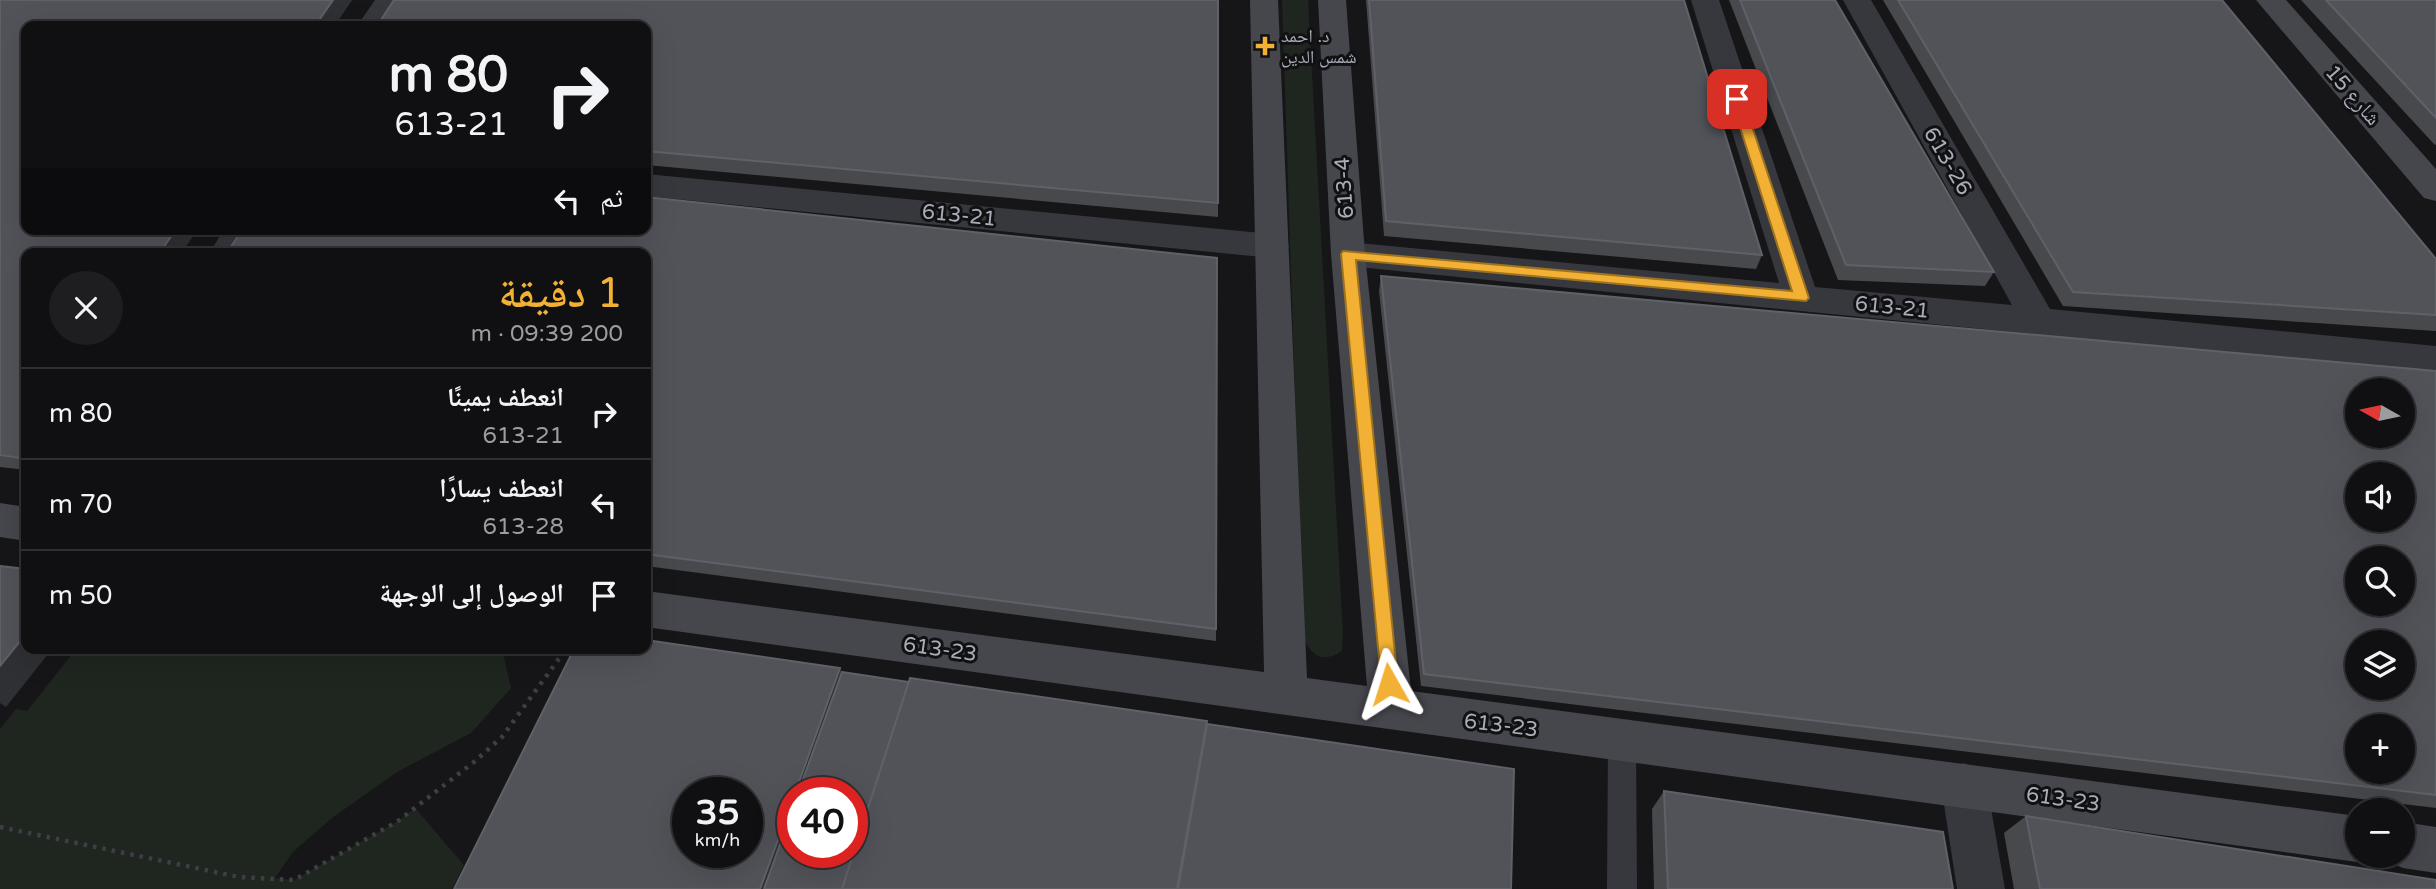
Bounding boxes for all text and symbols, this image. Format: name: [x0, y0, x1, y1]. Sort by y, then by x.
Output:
place label: د. احمد شمس الدين: [1281, 25, 1357, 68]
marker: د. احمد شمس الدين: [1255, 36, 1275, 56]
text: 80 m: [389, 46, 508, 105]
icon: right: [532, 49, 623, 140]
street label: شارع 15: [2320, 60, 2386, 131]
pin: [1707, 69, 1767, 129]
icon: arrive: [1718, 80, 1756, 118]
text: 613-21: [394, 106, 508, 144]
street label: 613-26: [1918, 123, 1977, 200]
street label: 613-4: [1330, 156, 1359, 220]
icon: left: [548, 182, 586, 220]
text: ثم: [600, 183, 623, 214]
street label: 613-21: [921, 199, 997, 232]
text: 1 دقيقة: [498, 268, 623, 319]
button: close: [49, 271, 123, 345]
street label: 613-21: [1854, 291, 1930, 324]
text: 200 m · 09:39: [471, 320, 623, 348]
north arrow: [2345, 378, 2415, 448]
map controls: [2345, 378, 2415, 868]
text: انعطف يمينًا: [447, 382, 564, 413]
icon: right: [585, 395, 623, 433]
text: 80 m: [49, 398, 112, 429]
text: 613-21: [482, 422, 564, 450]
button: sound: [2345, 462, 2415, 532]
text: انعطف يسارًا: [439, 473, 564, 504]
icon: left: [585, 486, 623, 524]
text: 70 m: [49, 489, 112, 520]
text: 613-28: [482, 513, 564, 541]
button: search: [2345, 546, 2415, 616]
icon: arrive: [585, 577, 623, 615]
text: الوصول إلى الوجهة: [380, 578, 564, 609]
text: 50 m: [49, 580, 112, 611]
button: layers: [2345, 630, 2415, 700]
street label: 613-23: [901, 632, 979, 667]
position arrow: [1352, 647, 1426, 721]
street label: 613-23: [1462, 709, 1539, 742]
button: +: [2345, 714, 2415, 784]
speed limit sign: 40: [777, 777, 868, 868]
street label: 613-23: [2024, 782, 2102, 817]
text: 35: [696, 792, 739, 834]
button: −: [2345, 798, 2415, 868]
text: km/h: [695, 829, 740, 851]

